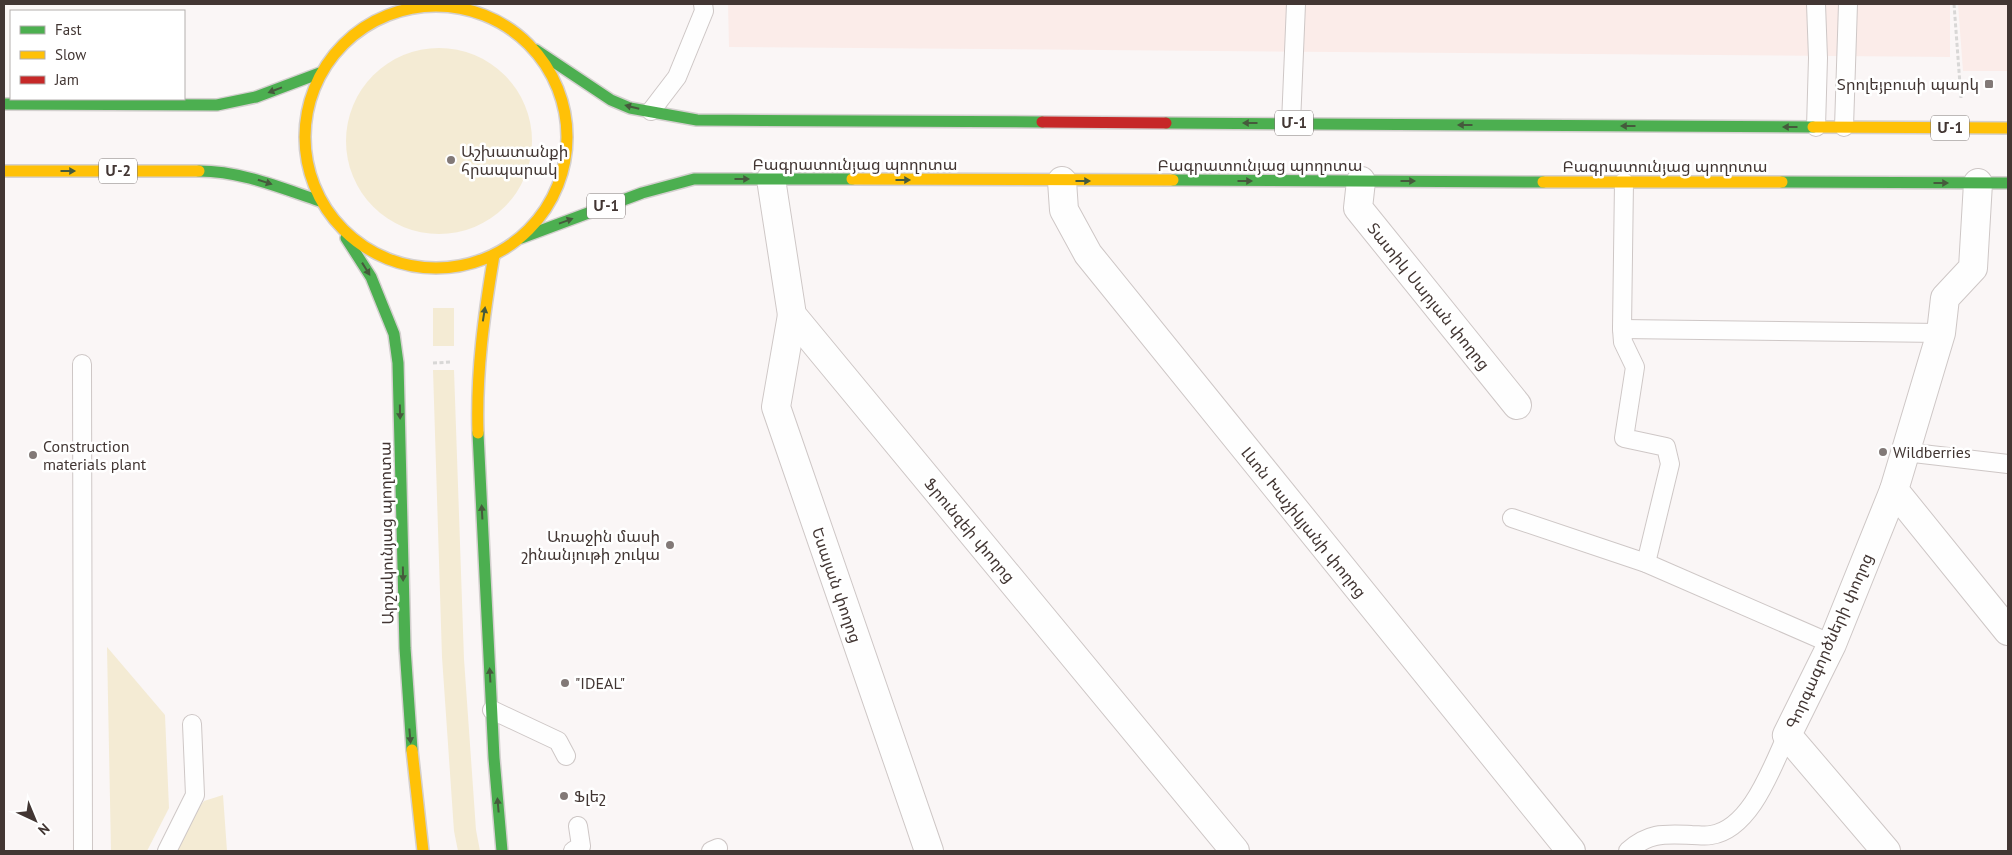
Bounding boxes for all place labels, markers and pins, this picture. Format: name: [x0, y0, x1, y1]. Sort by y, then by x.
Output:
place label: Տրոլեյբուսի պարկ: [1837, 74, 1979, 94]
marker: Տրոլեյբուսի պարկ: [1983, 78, 1995, 90]
place label: Աշխատանքի հրապարակ: [461, 141, 568, 179]
marker: Աշխատանքի հրապարակ: [445, 154, 457, 166]
place label: Construction materials plant: [43, 436, 147, 474]
place label: Wildberries: [1893, 442, 1971, 462]
marker: Wildberries: [1877, 446, 1889, 458]
marker: Construction materials plant: [27, 449, 39, 461]
place label: Առաջին մասի շինանյութի շուկա: [521, 526, 660, 564]
marker: Առաջին մասի շինանյութի շուկա: [664, 539, 676, 551]
place label: "IDEAL": [575, 673, 625, 693]
marker: "IDEAL": [559, 677, 571, 689]
place label: Ֆլեշ: [574, 786, 606, 806]
marker: Ֆլեշ: [558, 790, 570, 802]

